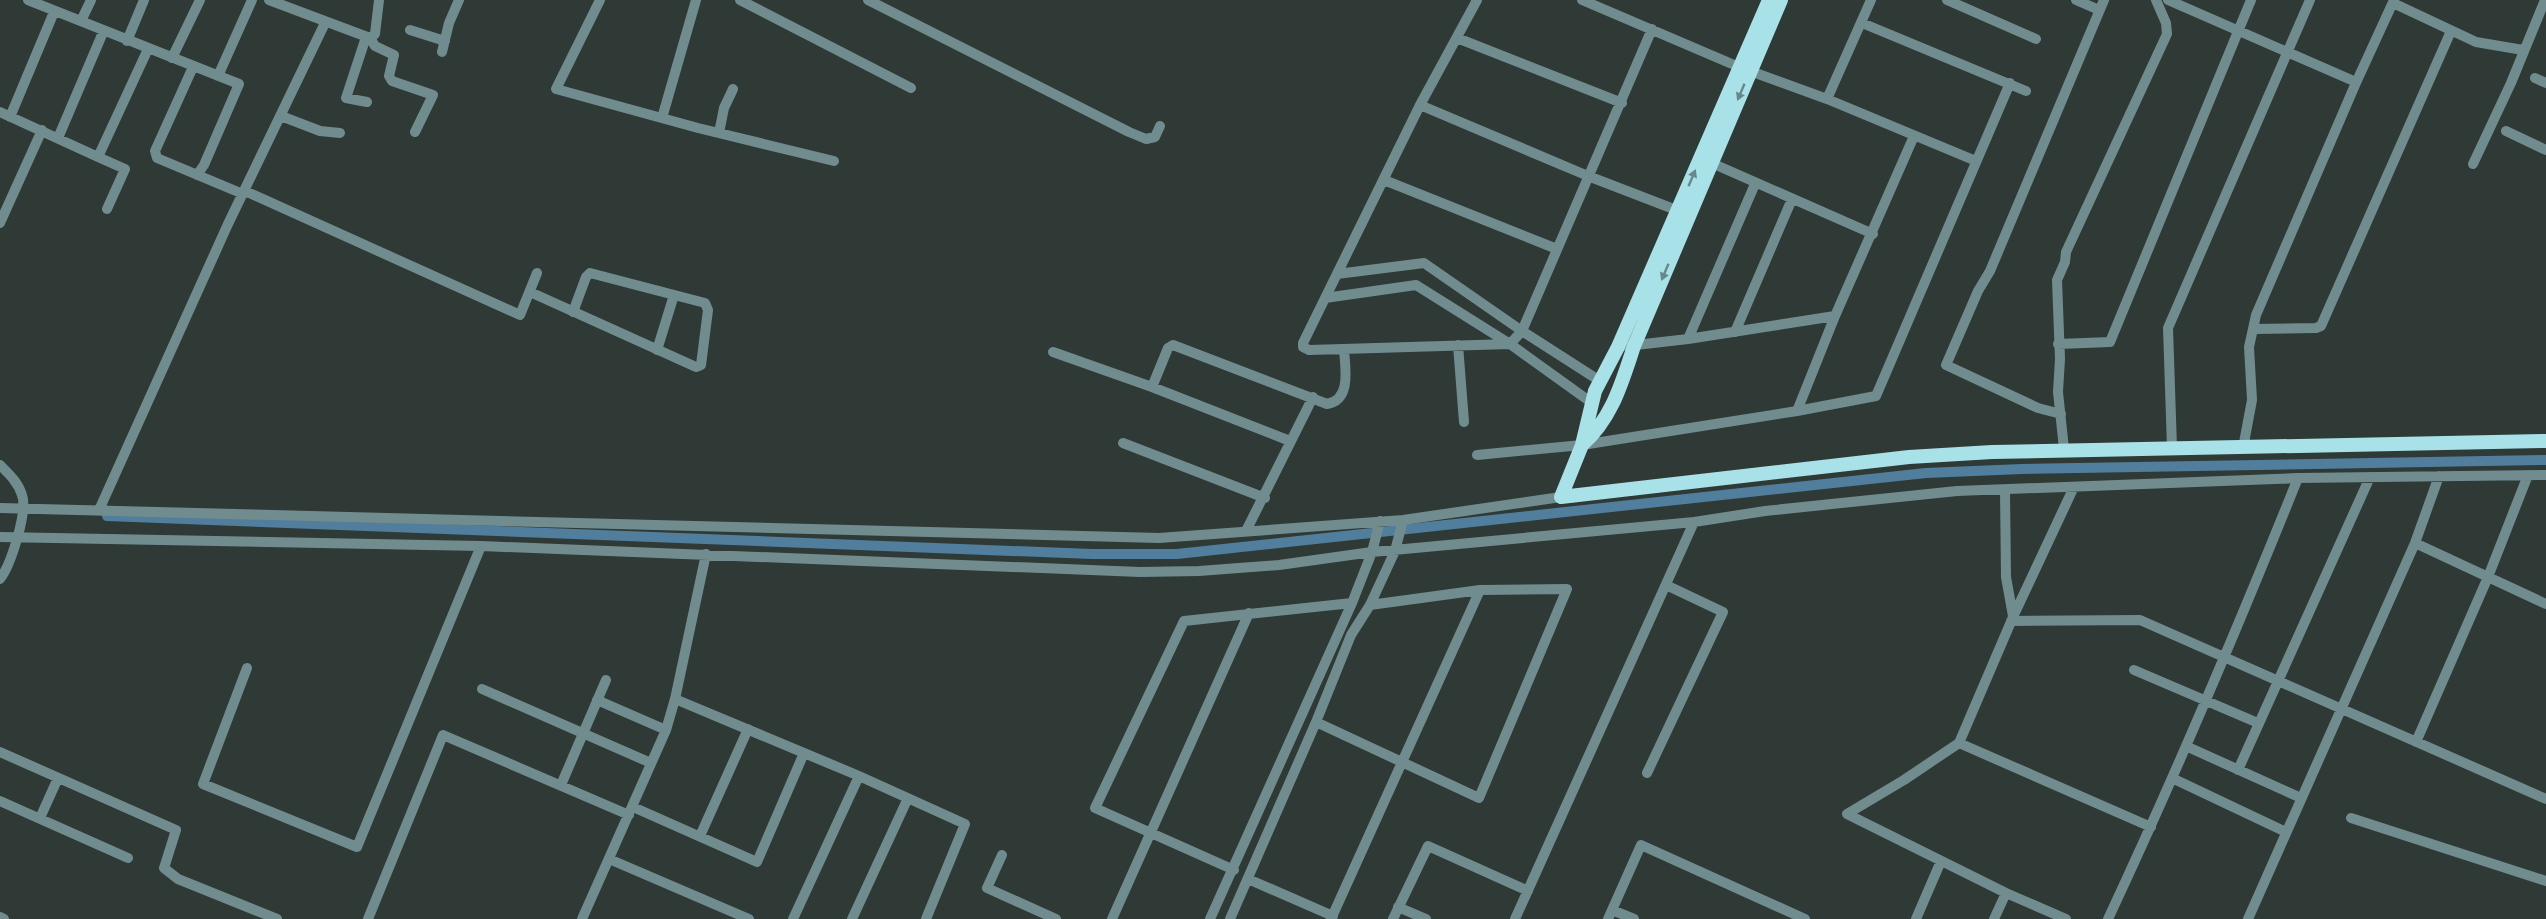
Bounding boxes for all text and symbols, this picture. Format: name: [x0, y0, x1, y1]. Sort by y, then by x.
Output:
one-way arrow: [1737, 84, 1746, 101]
one-way arrow: [1687, 169, 1697, 187]
one-way arrow: [1661, 263, 1670, 280]

